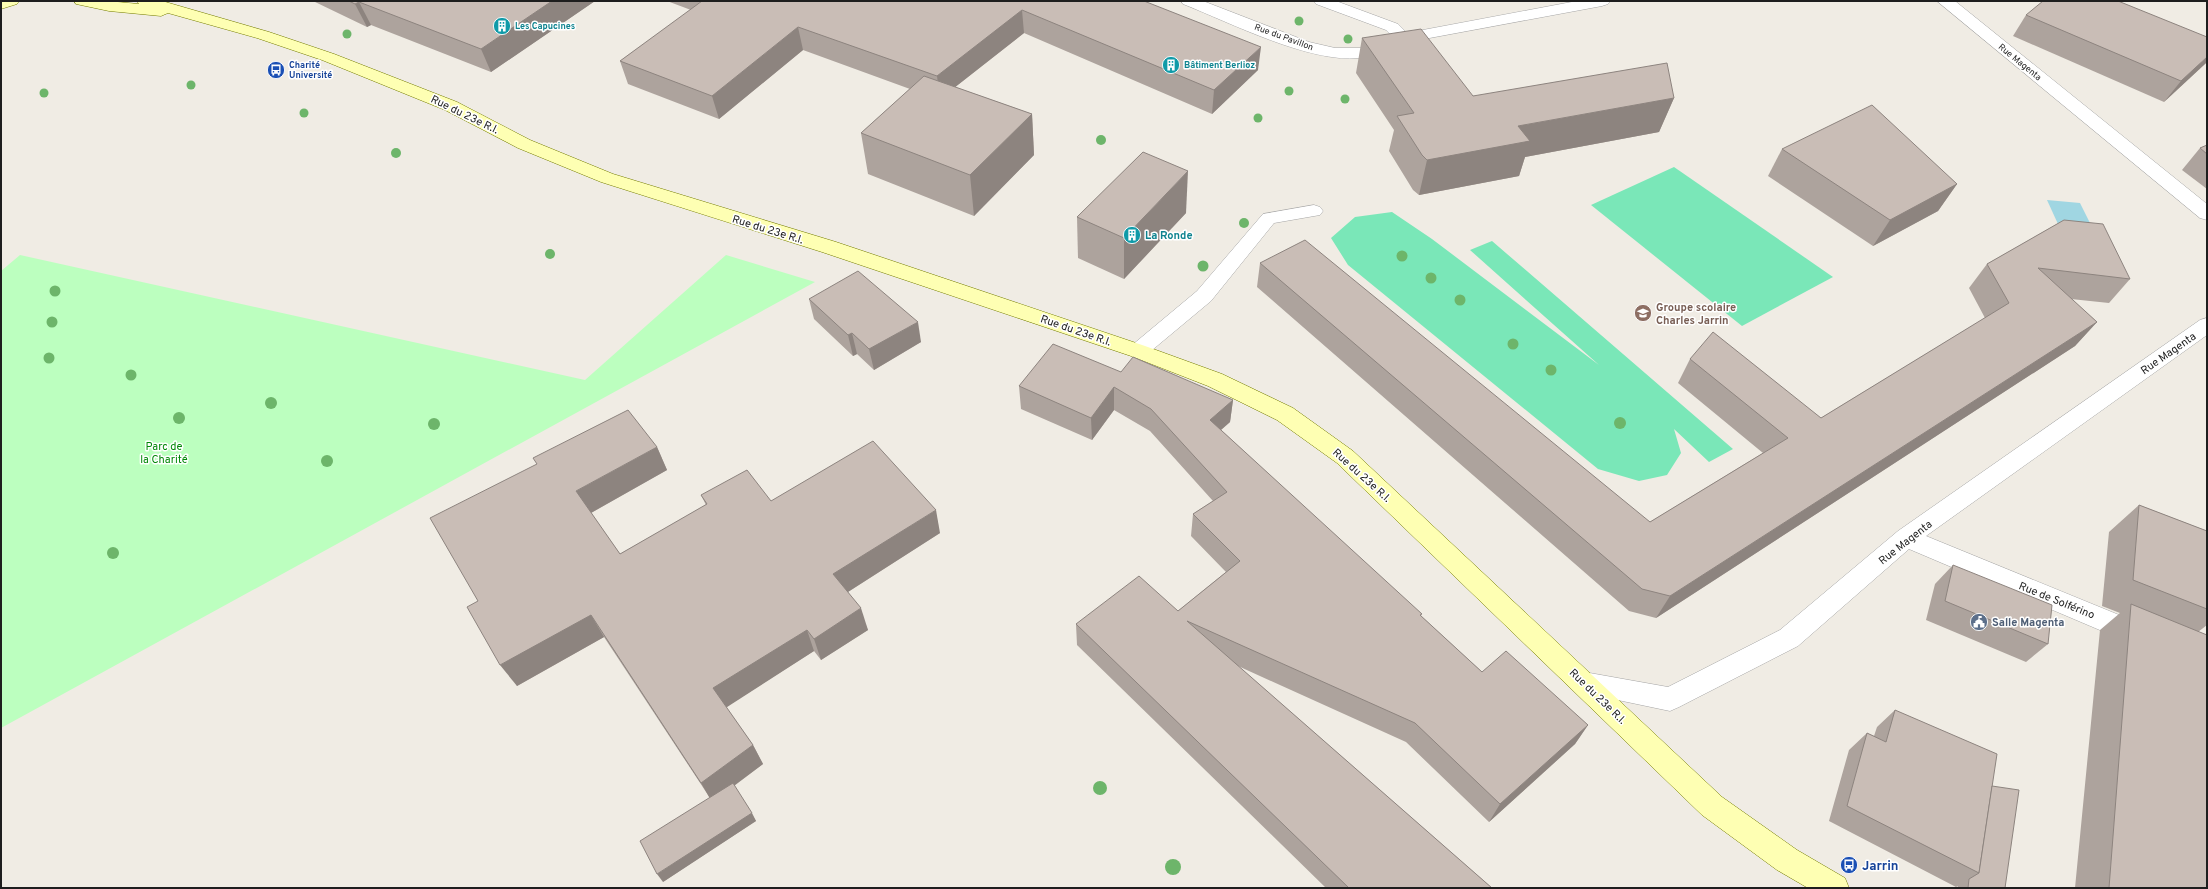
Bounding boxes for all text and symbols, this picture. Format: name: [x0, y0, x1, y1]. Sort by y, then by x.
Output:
building icon: Les Capucines: [492, 16, 512, 36]
place label: Les Capucines: [515, 21, 575, 32]
street label: Rue du Pavillon: [1253, 22, 1315, 53]
street label: Rue Magenta: [1996, 42, 2044, 83]
building icon: Bâtiment Berlioz: [1161, 55, 1181, 75]
bus stop icon: Charité Université: [266, 60, 286, 80]
place label: Charité Université: [289, 60, 332, 81]
place label: Bâtiment Berlioz: [1184, 60, 1255, 71]
street label: Rue du 23e R.I.: [428, 92, 501, 137]
street label: Rue du 23e R.I.: [730, 212, 805, 247]
building icon: La Ronde: [1122, 225, 1142, 245]
place label: La Ronde: [1145, 229, 1193, 243]
place label: Groupe scolaire Charles Jarrin: [1656, 301, 1736, 328]
school or university icon: Groupe scolaire Charles Jarrin: [1633, 303, 1653, 323]
street label: Rue du 23e R.I.: [1038, 312, 1113, 350]
street label: Rue Magenta: [2138, 330, 2199, 378]
park label: Parc de la Charité: [140, 440, 188, 467]
street label: Rue du 23e R.I.: [1329, 446, 1393, 506]
street label: Rue Magenta: [1876, 517, 1935, 568]
street label: Rue de Solférino: [2017, 579, 2097, 623]
public building icon: Salle Magenta: [1969, 612, 1989, 632]
place label: Salle Magenta: [1992, 616, 2064, 630]
street label: Rue du 23e R.I.: [1566, 666, 1629, 727]
bus stop icon: Jarrin: [1839, 855, 1859, 875]
place label: Jarrin: [1862, 859, 1899, 875]

